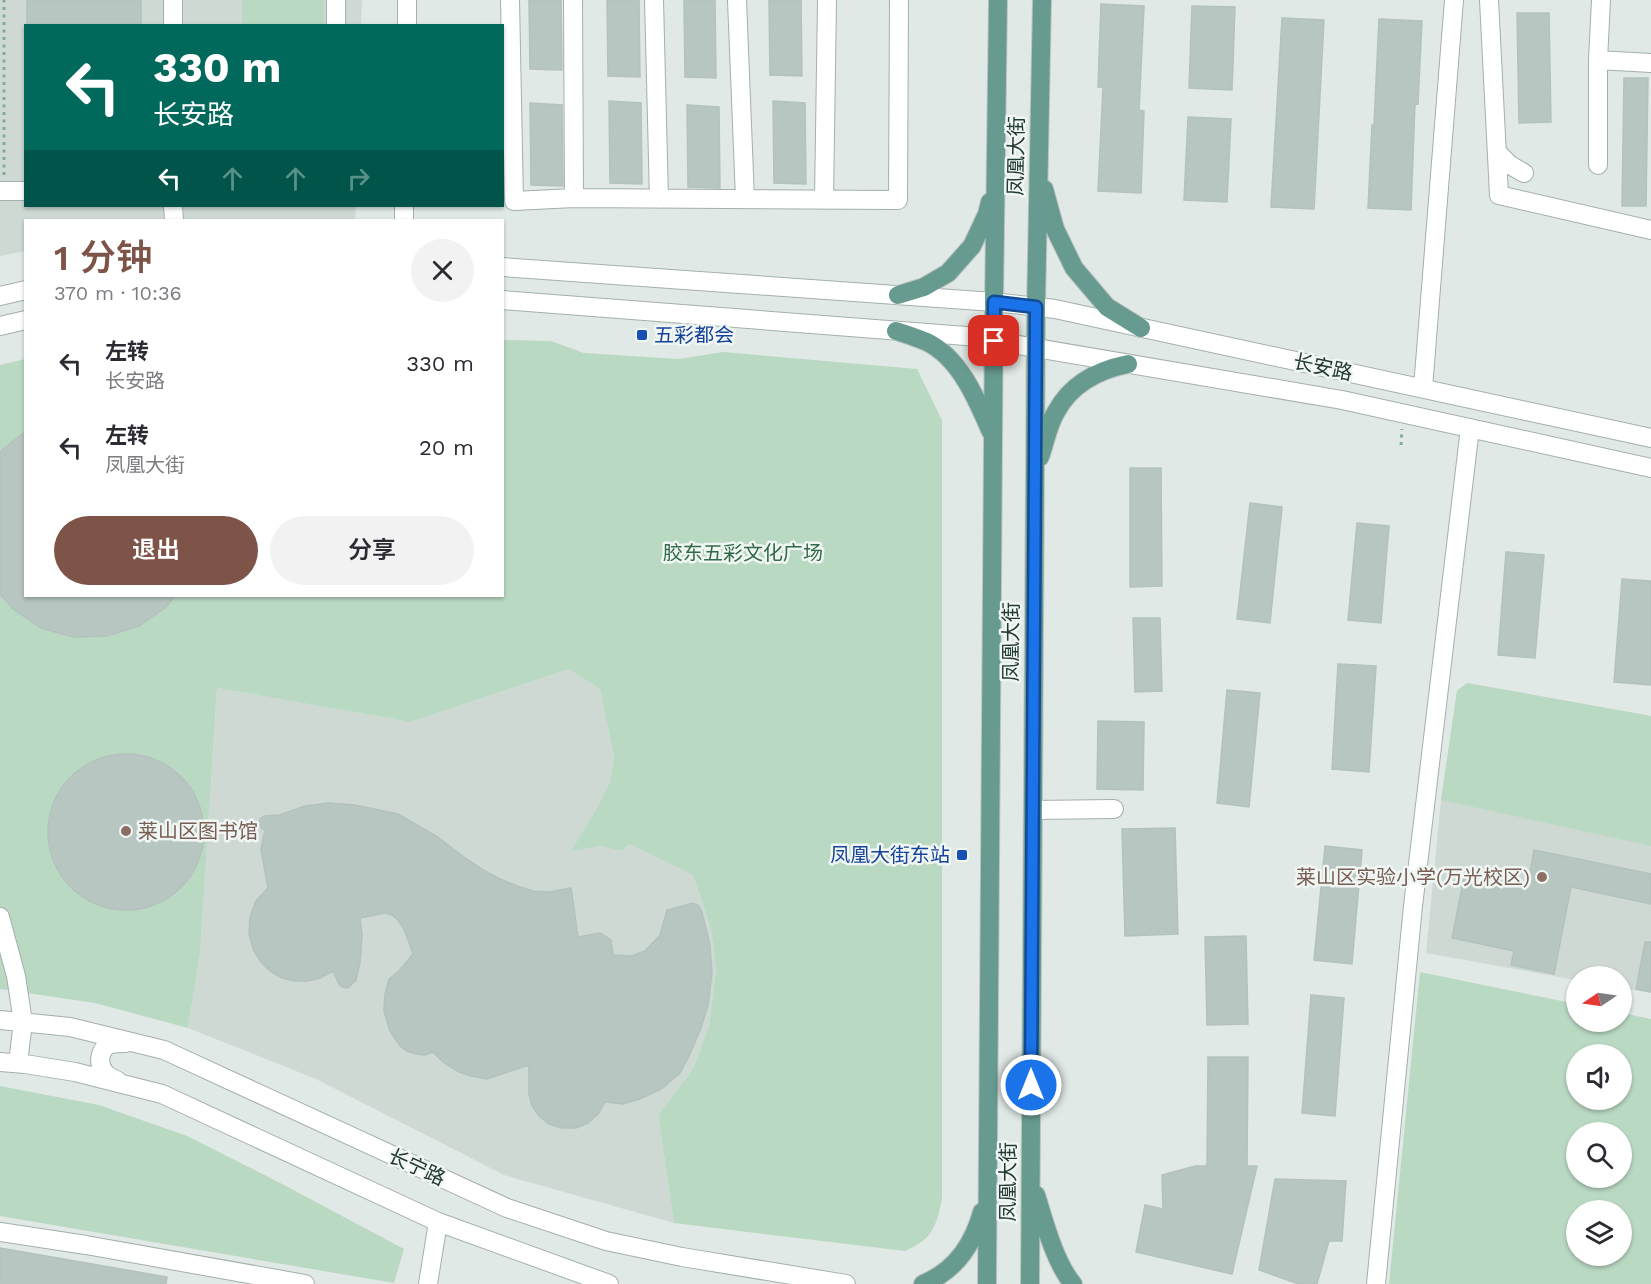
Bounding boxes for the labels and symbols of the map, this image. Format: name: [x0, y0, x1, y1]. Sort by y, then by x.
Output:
street label: 凤凰大街: [1003, 116, 1029, 196]
pin: [968, 315, 1019, 366]
place label: 五彩都会: [654, 323, 734, 347]
marker: 五彩都会: [635, 328, 649, 342]
street label: 长安路: [1291, 349, 1355, 385]
park label: 胶东五彩文化广场: [663, 541, 823, 565]
street label: 凤凰大街: [999, 602, 1023, 682]
place label: 莱山区图书馆: [138, 819, 258, 843]
marker: 莱山区图书馆: [119, 824, 133, 838]
place label: 凤凰大街东站: [830, 843, 950, 867]
marker: 凤凰大街东站: [955, 848, 969, 862]
place label: 莱山区实验小学(万光校区): [1296, 865, 1530, 889]
marker: 莱山区实验小学(万光校区): [1535, 870, 1549, 884]
north arrow: [1566, 966, 1632, 1032]
position arrow: [999, 1053, 1063, 1117]
street label: 凤凰大街: [996, 1142, 1020, 1222]
street label: 长宁路: [385, 1143, 449, 1191]

